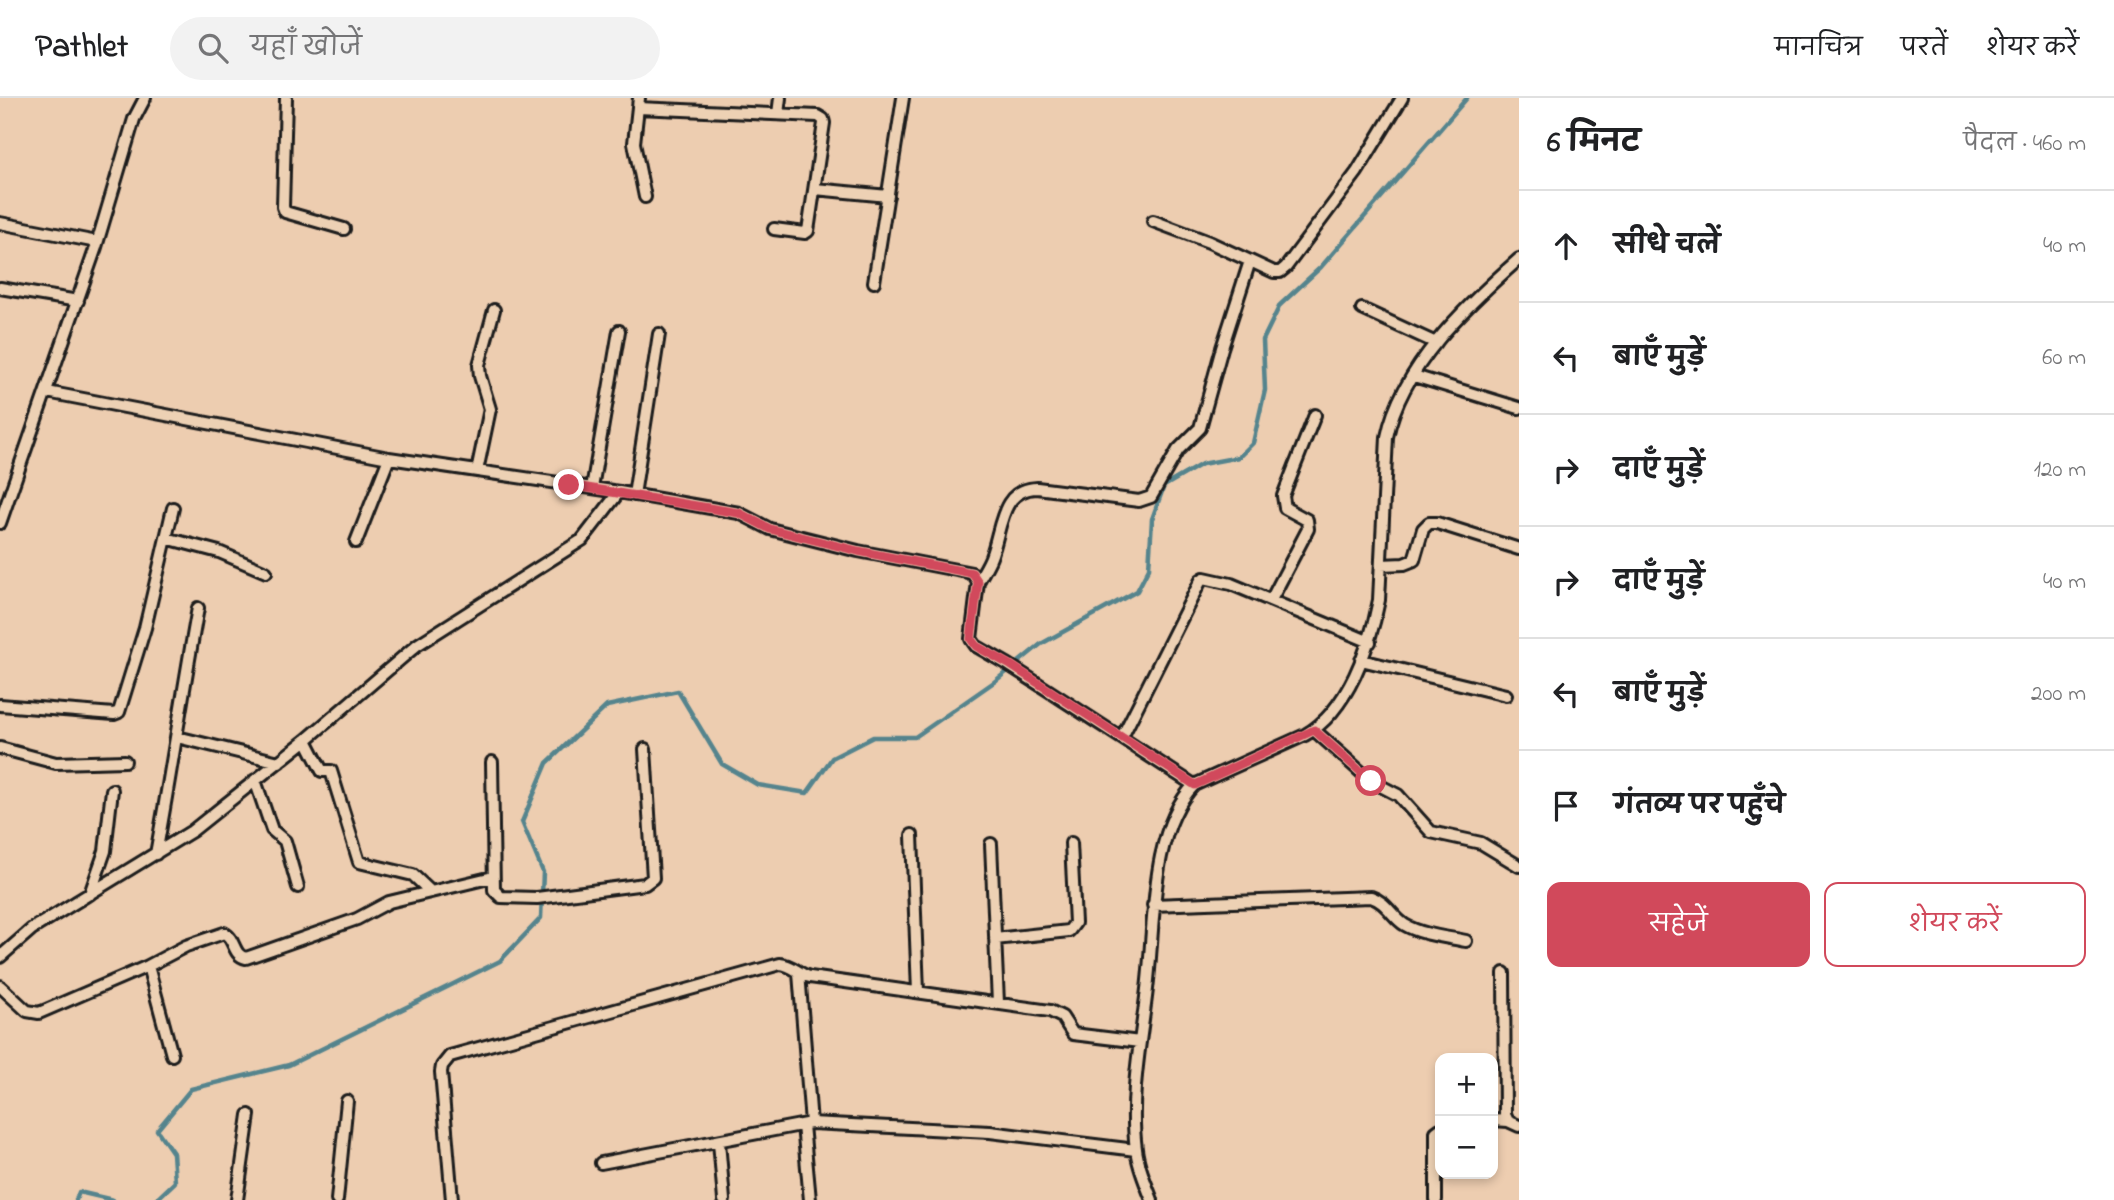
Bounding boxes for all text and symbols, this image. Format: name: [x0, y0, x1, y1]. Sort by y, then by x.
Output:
search box: [170, 17, 660, 80]
text: Pathlet: [35, 24, 128, 72]
icon: search: [194, 29, 232, 67]
text: यहाँ खोजें: [250, 30, 362, 68]
text: मानचित्र: [1775, 32, 1863, 67]
text: परतें: [1901, 32, 1948, 67]
text: शेयर करें: [1986, 32, 2079, 67]
text: 6 मिनट: [1547, 122, 1641, 166]
text: पैदल · 460 m: [1963, 128, 2086, 161]
icon: ahead: [1547, 227, 1585, 265]
text: सीधे चलें: [1614, 228, 1720, 266]
text: 40 m: [2043, 230, 2086, 263]
icon: left: [1547, 339, 1585, 377]
text: बाएँ मुड़ें: [1614, 340, 1705, 378]
text: 60 m: [2042, 342, 2086, 375]
icon: right: [1547, 451, 1585, 489]
text: दाएँ मुड़ें: [1614, 452, 1704, 490]
text: 120 m: [2034, 454, 2086, 487]
route end: [553, 469, 584, 500]
icon: right: [1547, 563, 1585, 601]
text: दाएँ मुड़ें: [1614, 564, 1704, 602]
text: 40 m: [2043, 566, 2086, 599]
icon: left: [1547, 675, 1585, 713]
text: बाएँ मुड़ें: [1614, 676, 1705, 714]
text: 200 m: [2031, 678, 2086, 711]
route start: [1355, 765, 1386, 796]
icon: arrive: [1547, 787, 1585, 825]
text: गंतव्य पर पहुँचे: [1614, 788, 1785, 826]
button: सहेजें: [1547, 882, 1810, 967]
button: शेयर करें: [1824, 882, 2086, 967]
map controls: [1435, 1053, 1498, 1179]
button: +: [1435, 1053, 1498, 1116]
button: −: [1435, 1116, 1498, 1179]

